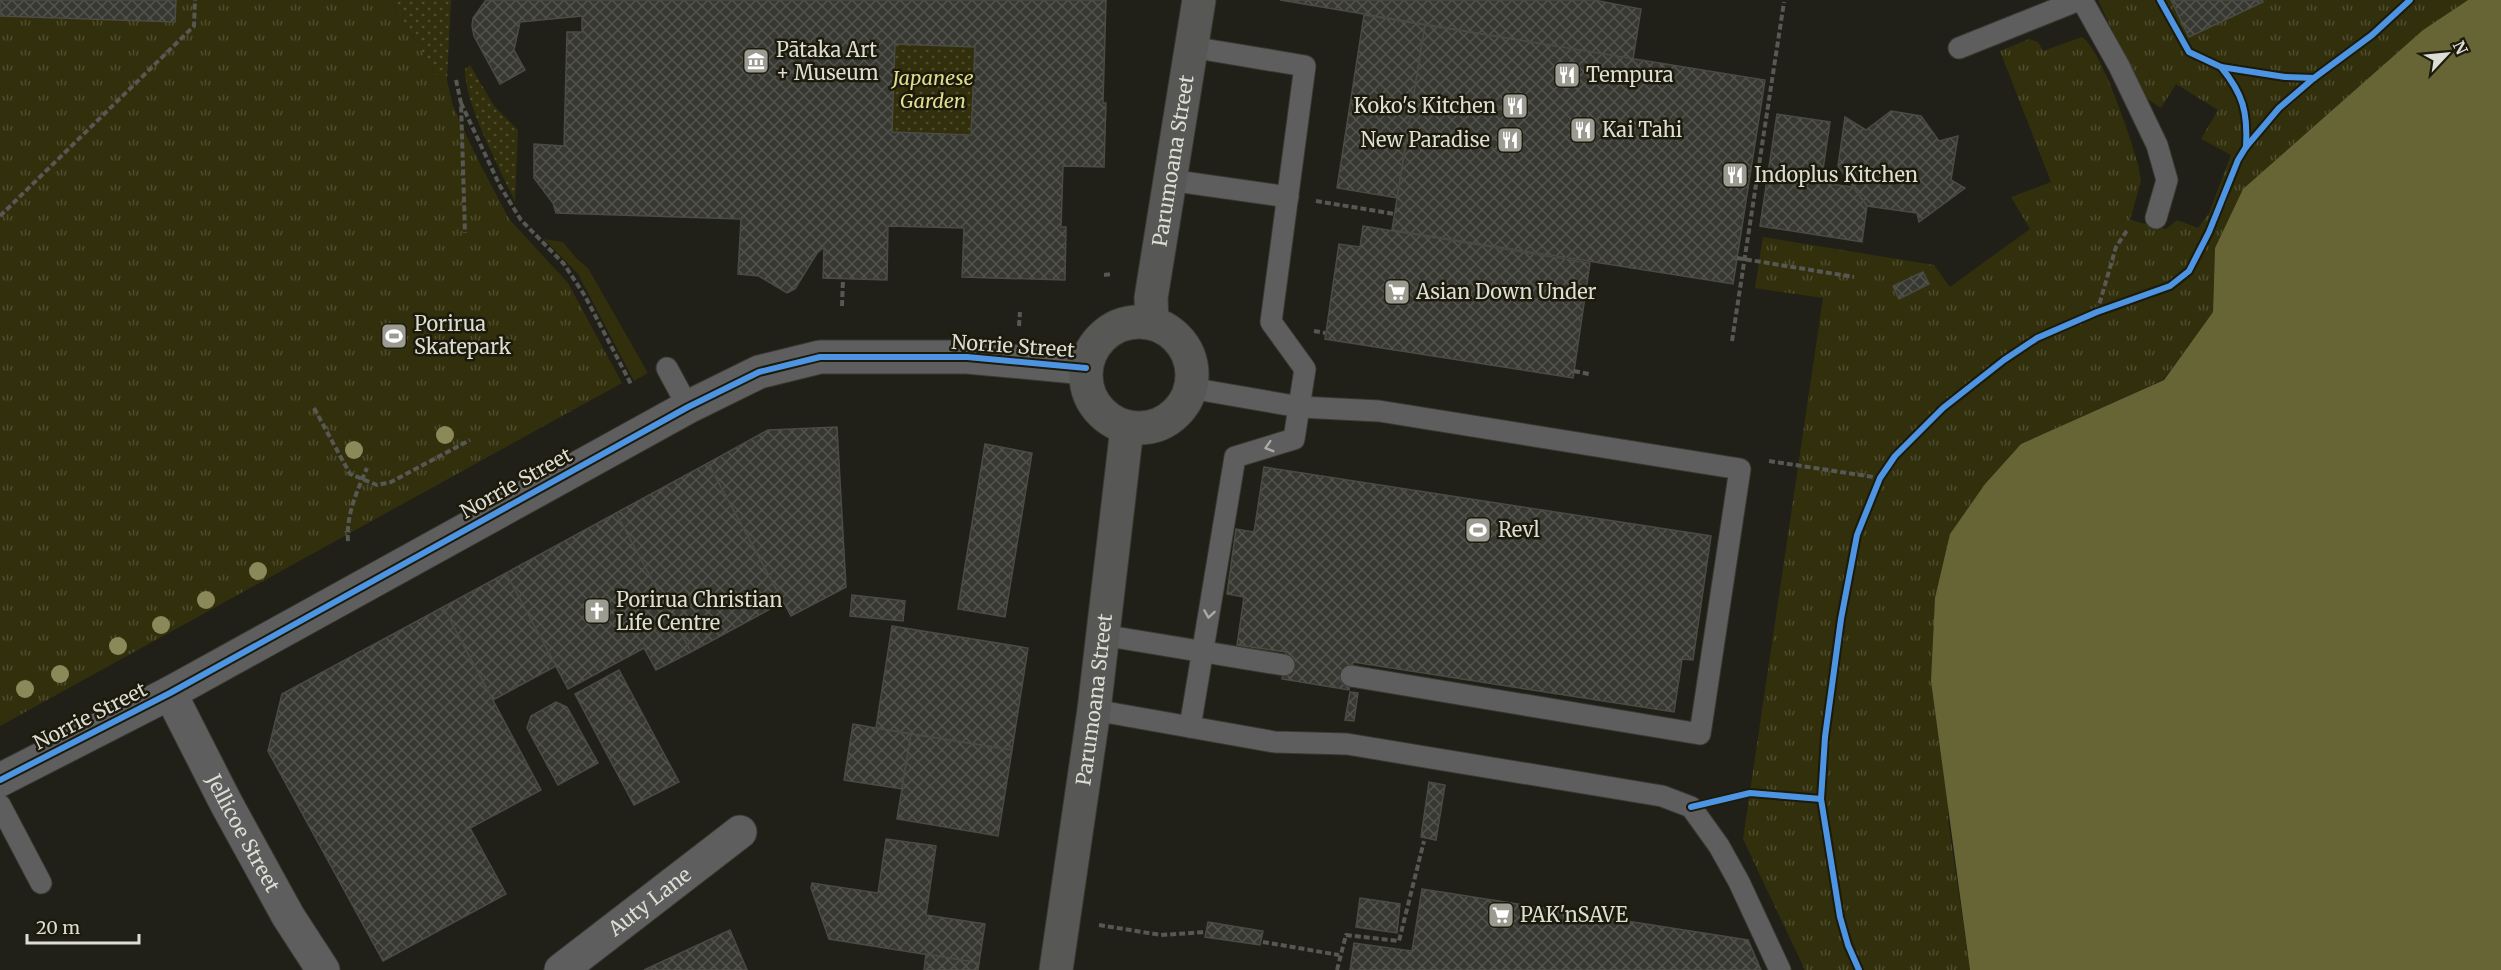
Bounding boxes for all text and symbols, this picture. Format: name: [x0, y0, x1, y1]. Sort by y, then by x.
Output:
north arrow: [2417, 24, 2477, 84]
place label: Pātaka Art + Museum: [776, 37, 879, 85]
text: N: [2449, 37, 2472, 58]
museum icon: Pātaka Art + Museum: [741, 46, 771, 76]
restaurant icon: Tempura: [1552, 60, 1582, 90]
place label: Tempura: [1586, 62, 1674, 87]
park label: Japanese Garden: [890, 65, 974, 113]
street label: Parumoana Street: [1146, 73, 1199, 248]
restaurant icon: Koko's Kitchen: [1500, 91, 1530, 121]
place label: Koko's Kitchen: [1354, 93, 1496, 118]
restaurant icon: Kai Tahi: [1568, 115, 1598, 145]
place label: Kai Tahi: [1602, 117, 1682, 142]
restaurant icon: New Paradise: [1495, 125, 1525, 155]
place label: New Paradise: [1361, 127, 1490, 152]
restaurant icon: Indoplus Kitchen: [1720, 160, 1750, 190]
place label: Indoplus Kitchen: [1754, 162, 1918, 187]
supermarket icon: Asian Down Under: [1382, 277, 1412, 307]
place label: Asian Down Under: [1415, 279, 1597, 304]
place label: Porirua Skatepark: [414, 311, 512, 359]
sports icon: Porirua Skatepark: [379, 321, 409, 351]
street label: Norrie Street: [950, 329, 1076, 362]
one-way arrow: [1264, 440, 1275, 452]
street label: Norrie Street: [456, 442, 576, 524]
sports icon: Revl: [1463, 515, 1493, 545]
place label: Revl: [1498, 517, 1540, 542]
place label: Porirua Christian Life Centre: [616, 587, 783, 635]
church icon: Porirua Christian Life Centre: [582, 596, 612, 626]
one-way arrow: [1204, 610, 1216, 619]
street label: Parumoana Street: [1070, 612, 1117, 787]
street label: Norrie Street: [29, 676, 151, 755]
street label: Jellicoe Street: [201, 769, 286, 897]
street label: Auty Lane: [602, 861, 696, 942]
supermarket icon: PAK'nSAVE: [1486, 900, 1516, 930]
place label: PAK'nSAVE: [1520, 902, 1628, 927]
scale bar: [27, 907, 140, 945]
text: 20 m: [36, 916, 80, 939]

